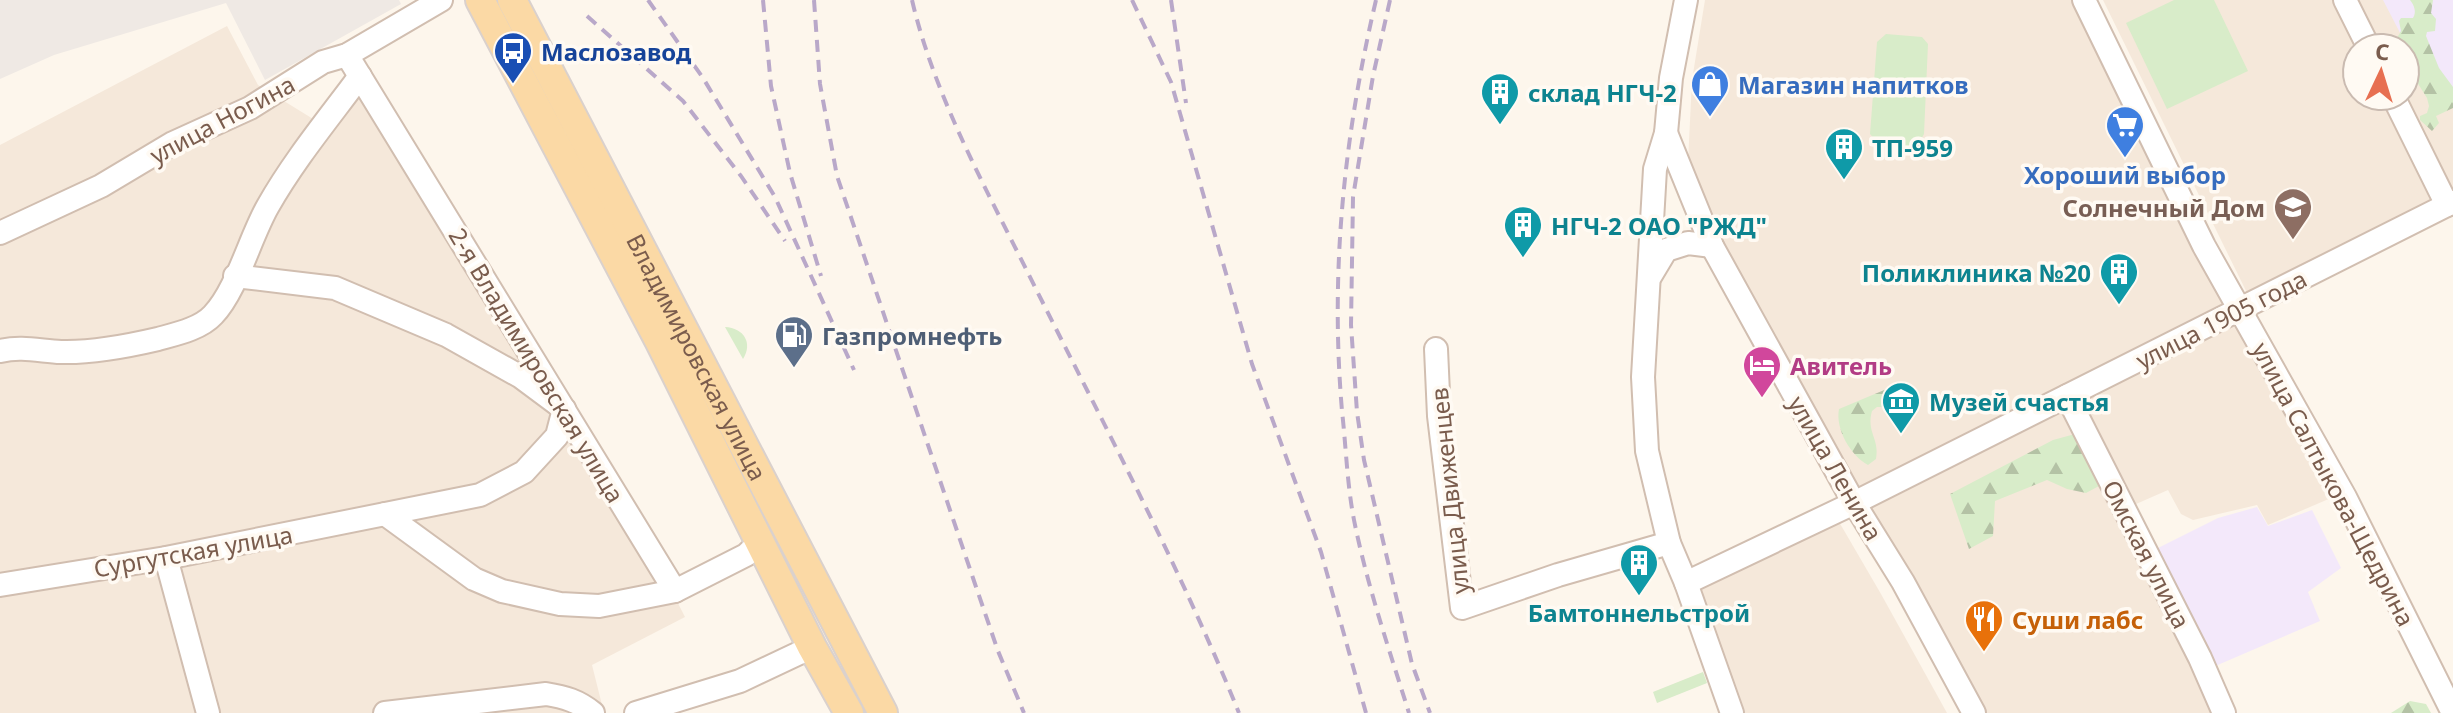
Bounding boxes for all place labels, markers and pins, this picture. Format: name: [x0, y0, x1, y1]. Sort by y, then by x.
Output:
bus stop icon: Маслозавод: [492, 30, 534, 85]
place label: Маслозавод: [541, 35, 692, 68]
shop icon: Магазин напитков: [1689, 63, 1731, 118]
place label: Магазин напитков: [1738, 68, 1969, 101]
building icon: склад НГЧ-2: [1479, 71, 1521, 126]
place label: склад НГЧ-2: [1528, 76, 1677, 109]
supermarket icon: Хороший выбор: [2104, 104, 2146, 159]
building icon: ТП-959: [1823, 126, 1865, 181]
place label: ТП-959: [1872, 131, 1953, 164]
place label: Хороший выбор: [2024, 158, 2226, 191]
school or university icon: Солнечный Дом: [2272, 186, 2314, 241]
place label: Солнечный Дом: [2063, 191, 2265, 224]
building icon: НГЧ-2 ОАО "РЖД": [1502, 204, 1544, 259]
place label: НГЧ-2 ОАО "РЖД": [1551, 209, 1767, 242]
building icon: Поликлиника №20: [2098, 251, 2140, 306]
place label: Поликлиника №20: [1862, 256, 2091, 289]
fuel station icon: Газпромнефть: [773, 314, 815, 369]
place label: Газпромнефть: [822, 319, 1002, 352]
hotel icon: Авитель: [1741, 344, 1783, 399]
place label: Авитель: [1790, 349, 1892, 382]
museum icon: Музей счастья: [1880, 380, 1922, 435]
place label: Музей счастья: [1929, 385, 2109, 418]
building icon: Бамтоннельстрой: [1618, 542, 1660, 597]
place label: Бамтоннельстрой: [1528, 596, 1750, 629]
restaurant icon: Суши лабс: [1963, 598, 2005, 653]
place label: Суши лабс: [2012, 603, 2143, 636]

